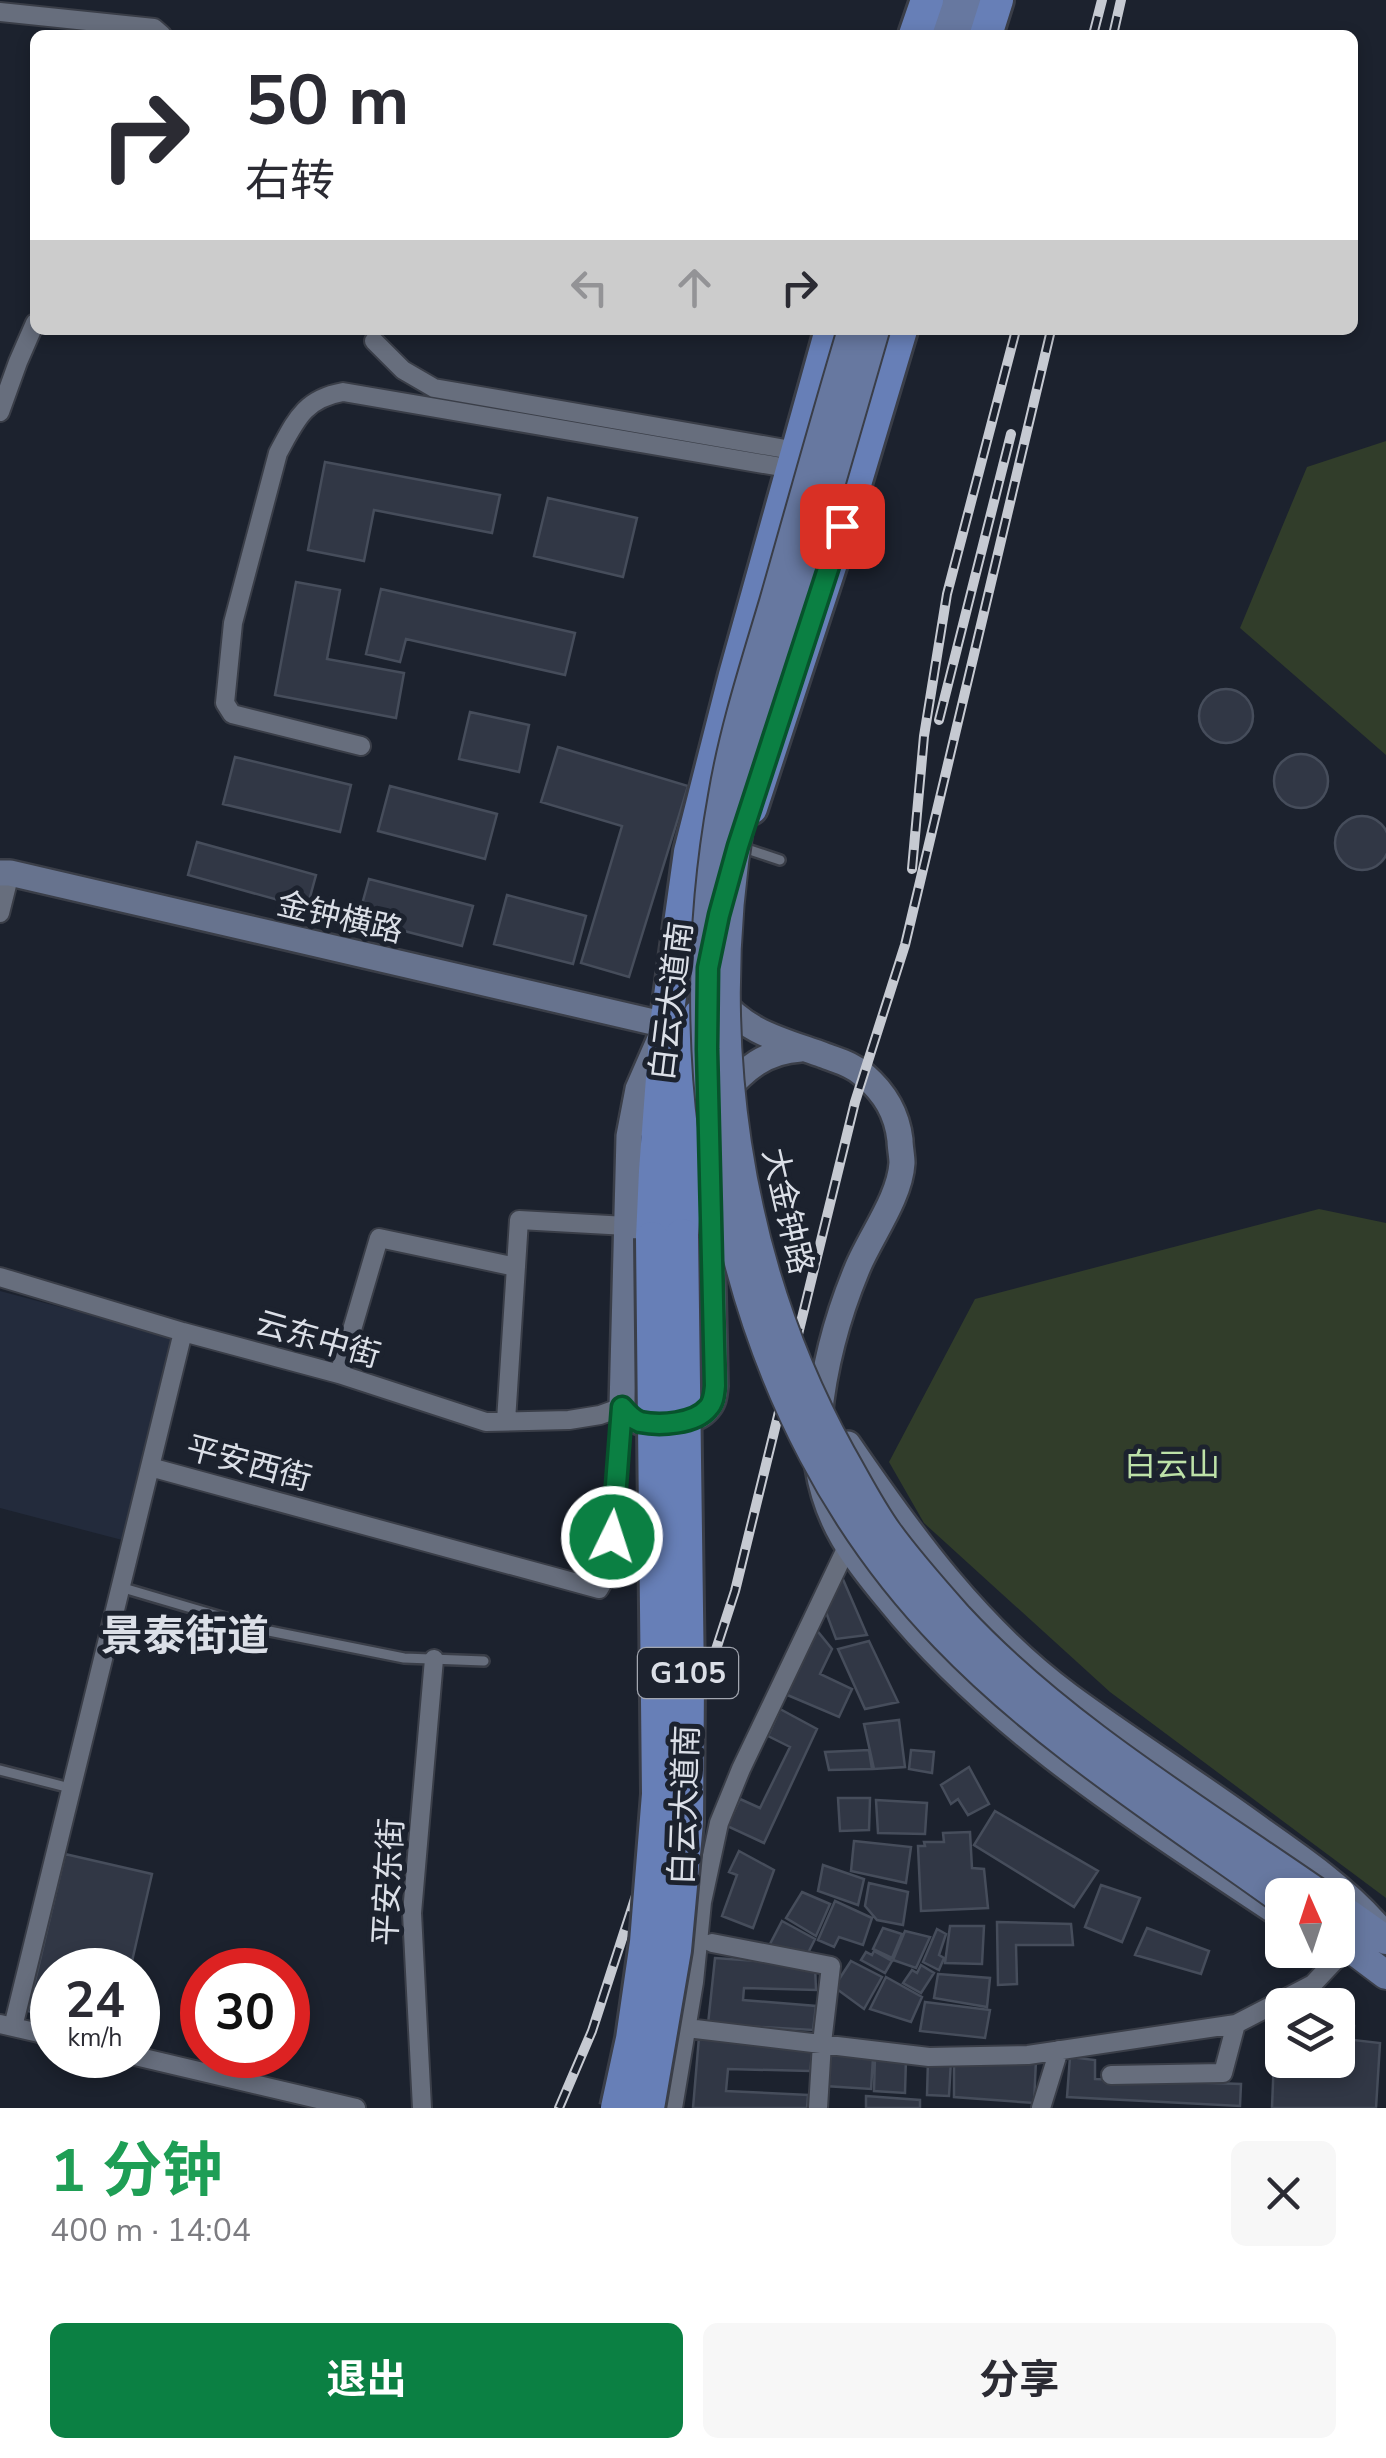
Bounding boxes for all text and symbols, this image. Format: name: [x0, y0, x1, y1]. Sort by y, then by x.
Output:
text: 50 m: [245, 53, 409, 149]
icon: right: [80, 70, 210, 200]
text: 右转: [245, 151, 335, 212]
icon: left: [562, 260, 617, 315]
icon: ahead: [667, 260, 722, 315]
icon: right: [772, 260, 827, 315]
pin: [800, 484, 885, 569]
icon: arrive: [815, 499, 870, 554]
street label: 金钟横路: [273, 882, 407, 953]
street label: 白云大道南: [640, 919, 703, 1083]
street label: 大金钟路: [752, 1144, 823, 1278]
street label: 云东中街: [250, 1301, 385, 1378]
street label: 平安西街: [181, 1426, 316, 1501]
park label: 白云山: [1124, 1444, 1220, 1487]
position arrow: [560, 1485, 664, 1589]
district label: 景泰街道: [101, 1608, 269, 1665]
road number: G105: [638, 1648, 738, 1698]
street label: 白云大道南: [660, 1724, 709, 1886]
street label: 平安东街: [364, 1817, 413, 1947]
north arrow: [1265, 1878, 1355, 1968]
map controls: [1265, 1878, 1355, 2078]
speed limit sign: 30: [180, 1948, 310, 2078]
text: 24: [65, 1966, 125, 2035]
button: layers: [1265, 1988, 1355, 2078]
text: km/h: [67, 2021, 123, 2055]
text: 1 分钟: [50, 2130, 222, 2212]
button: close: [1231, 2141, 1336, 2246]
text: 400 m · 14:04: [50, 2209, 251, 2252]
button: 退出: [50, 2323, 683, 2438]
button: 分享: [703, 2323, 1336, 2438]

